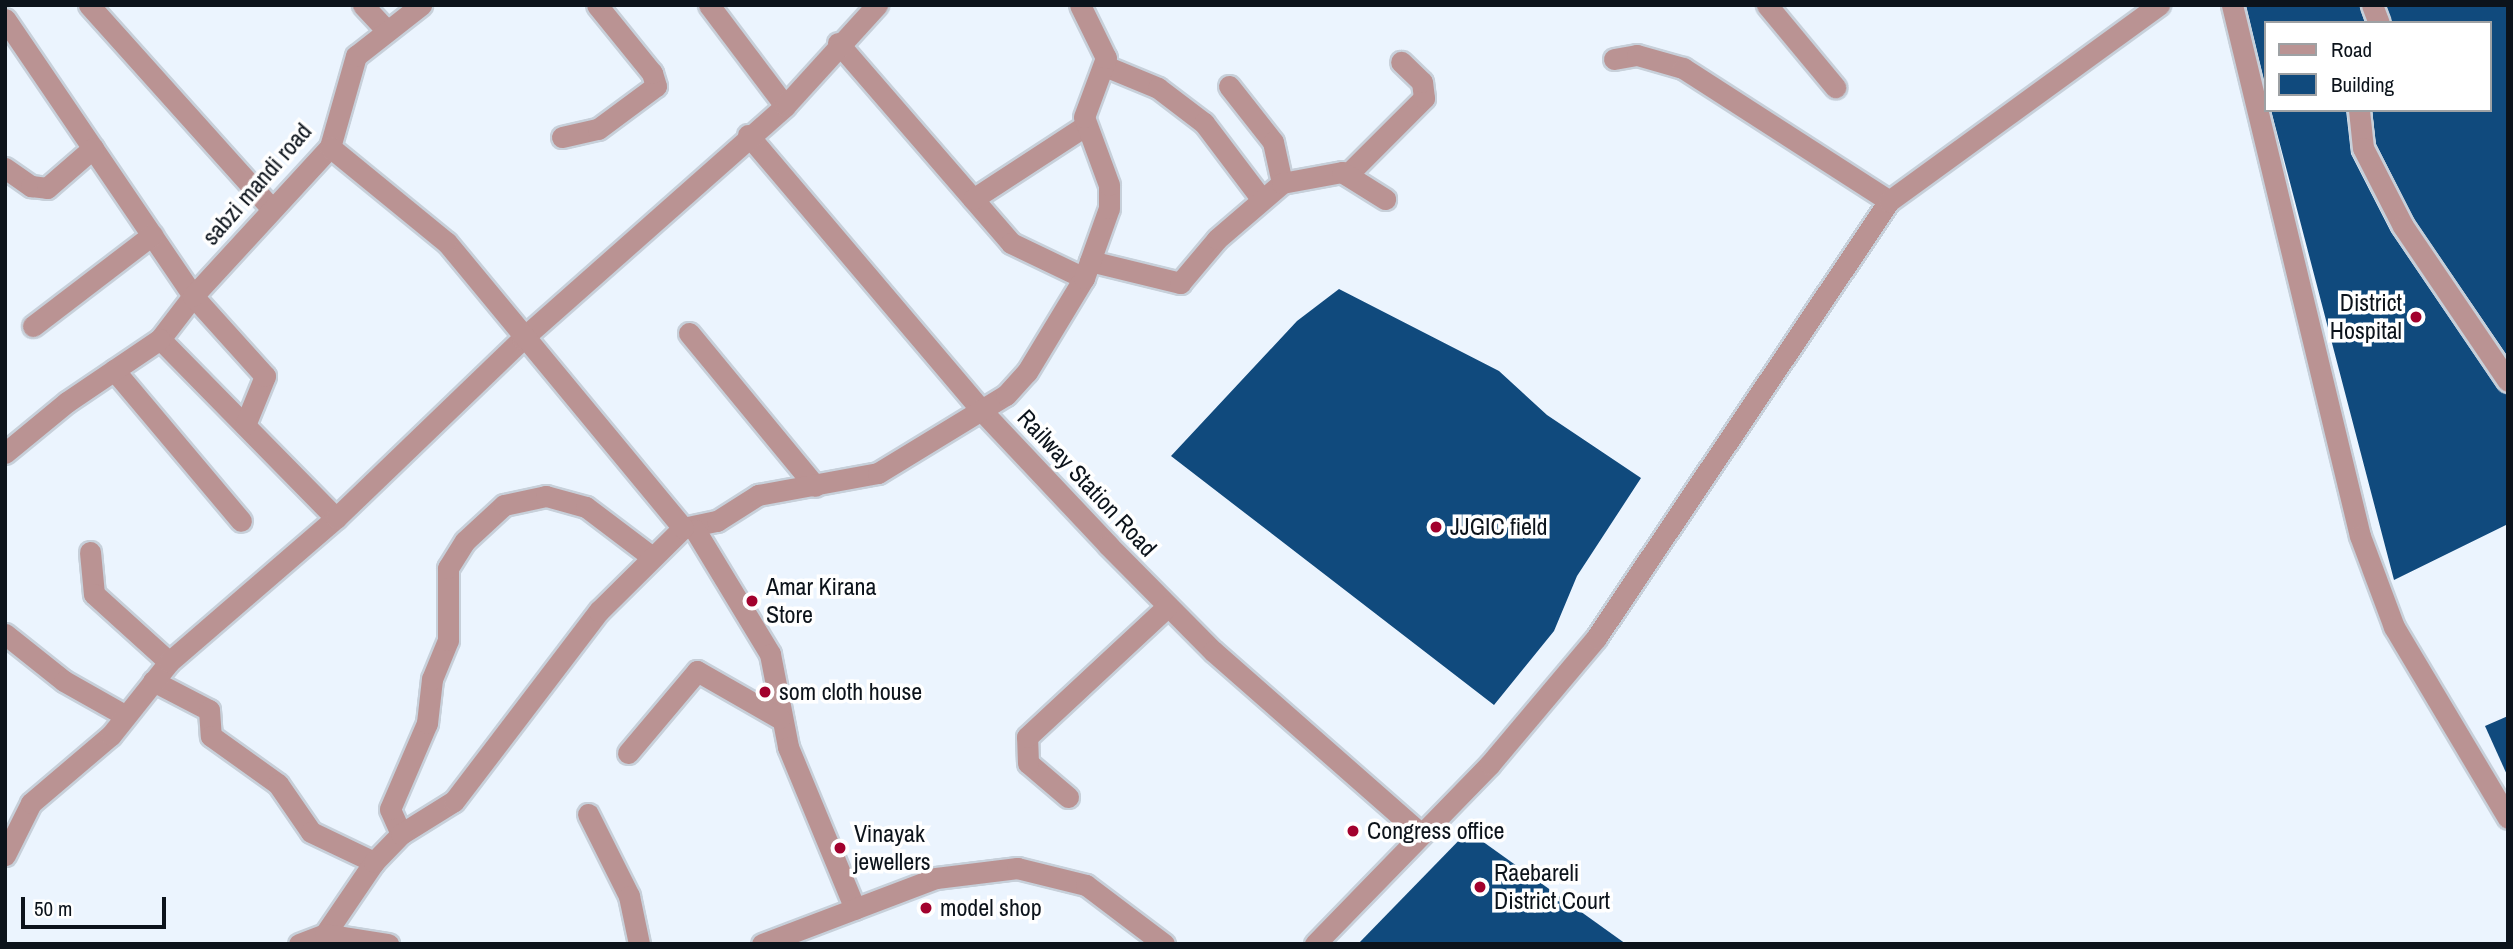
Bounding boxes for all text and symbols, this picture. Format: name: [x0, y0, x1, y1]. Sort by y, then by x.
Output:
legend: [2264, 21, 2492, 112]
text: Road: [2331, 35, 2372, 64]
text: Building: [2331, 70, 2394, 99]
street label: sabzi mandi road: [196, 117, 318, 251]
place label: District Hospital: [2330, 289, 2402, 345]
marker: District Hospital: [2408, 309, 2424, 325]
street label: Railway Station Road: [1012, 404, 1162, 562]
place label: JJGIC field: [1450, 513, 1547, 541]
marker: JJGIC field: [1428, 519, 1444, 535]
place label: Amar Kirana Store: [766, 573, 876, 629]
marker: Amar Kirana Store: [744, 593, 760, 609]
place label: som cloth house: [779, 678, 922, 706]
marker: som cloth house: [757, 684, 773, 700]
place label: Congress office: [1367, 817, 1504, 845]
place label: Vinayak jewellers: [854, 820, 931, 876]
marker: Congress office: [1345, 823, 1361, 839]
marker: Vinayak jewellers: [832, 840, 848, 856]
place label: Raebareli District Court: [1494, 859, 1610, 915]
marker: Raebareli District Court: [1472, 879, 1488, 895]
scale bar: [24, 883, 170, 927]
text: 50 m: [34, 894, 72, 923]
place label: model shop: [940, 894, 1042, 922]
marker: model shop: [918, 900, 934, 916]

